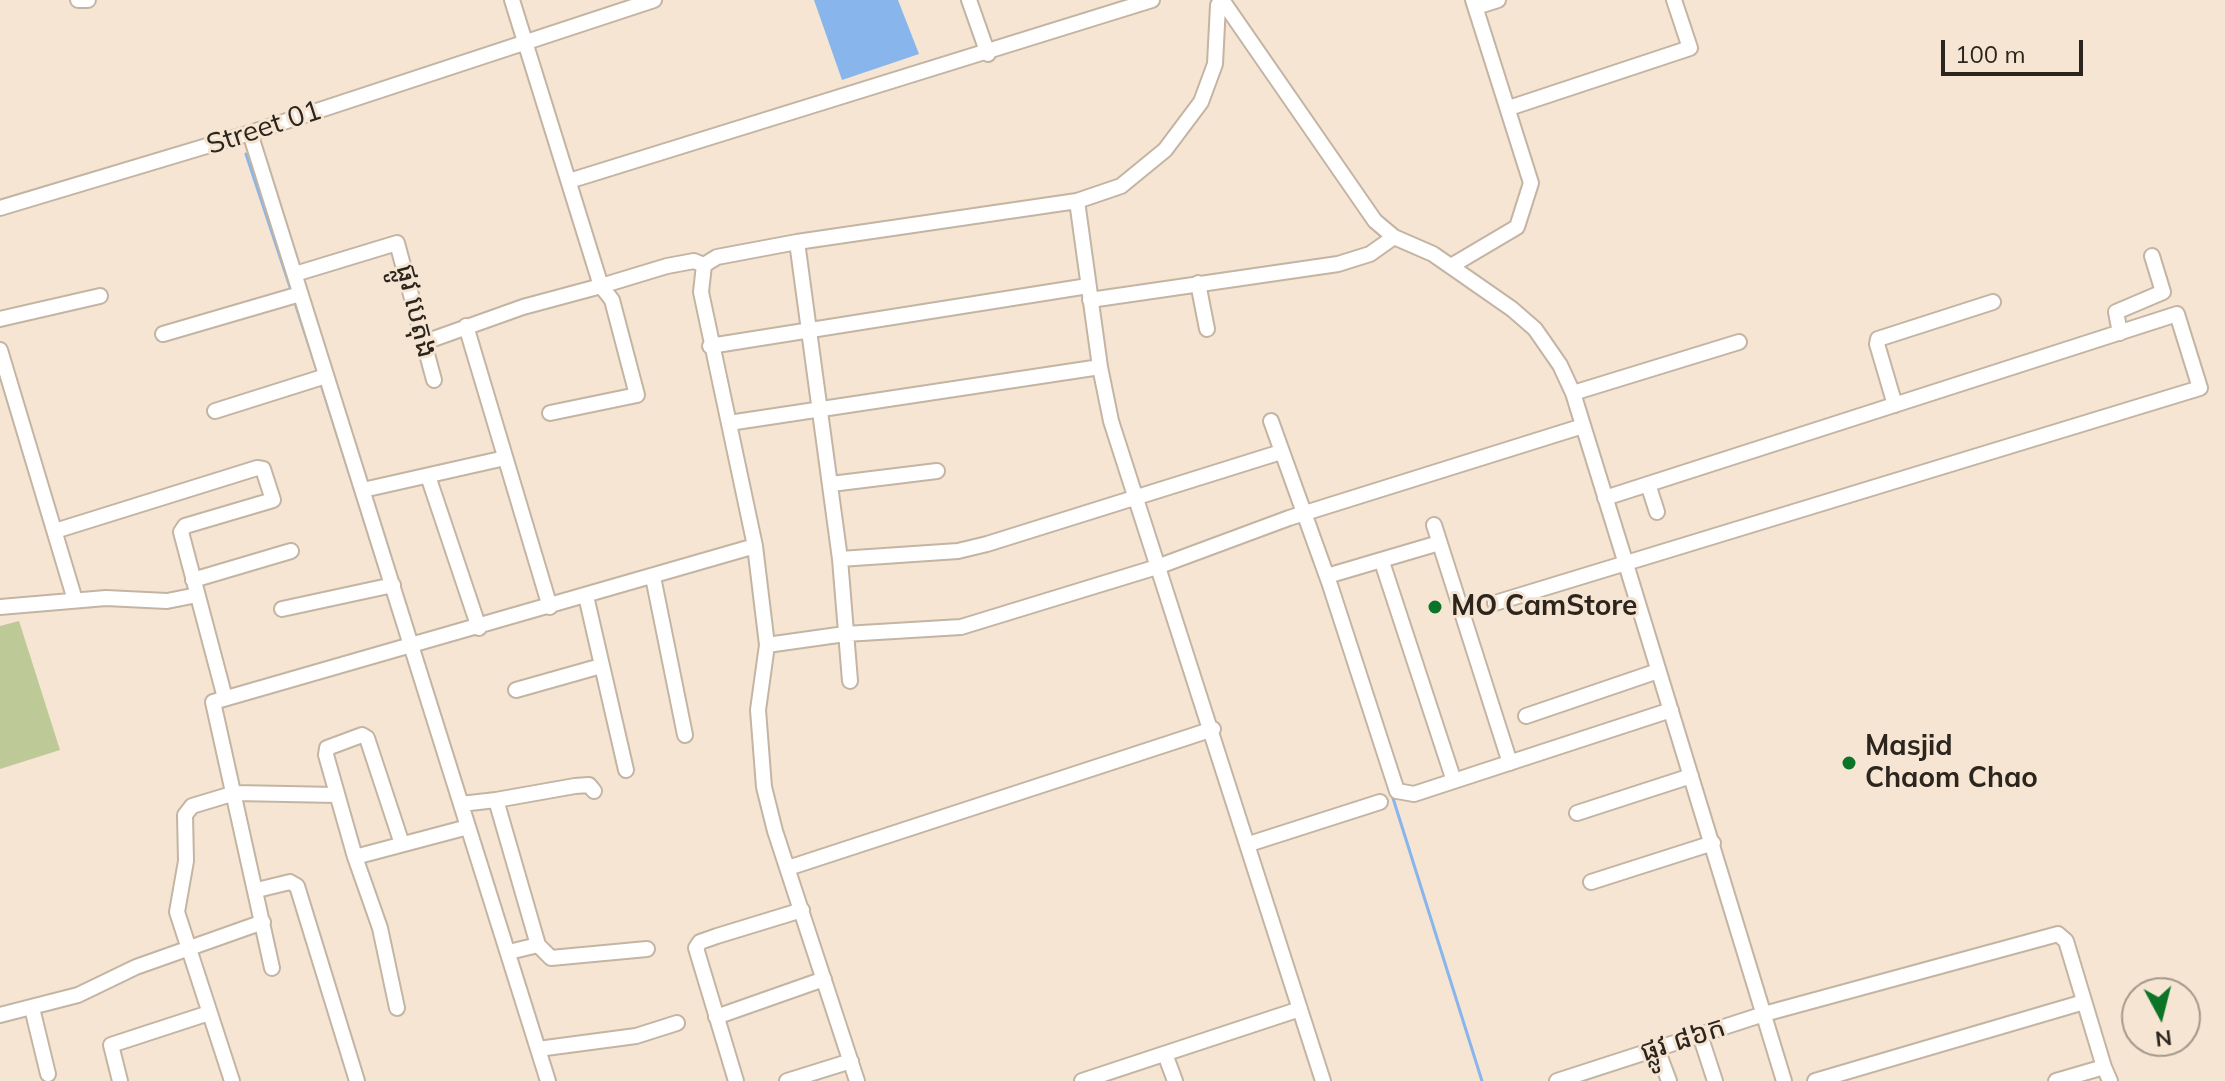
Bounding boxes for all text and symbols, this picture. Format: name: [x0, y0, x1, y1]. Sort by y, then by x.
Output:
scale bar: [1945, 24, 2087, 74]
text: 100 m: [1955, 39, 2026, 69]
street label: Street 01: [203, 94, 325, 162]
street label: ផ្លូវ បេតុង: [388, 261, 444, 361]
place label: MO CamStore: [1451, 590, 1637, 624]
marker: MO CamStore: [1426, 598, 1444, 616]
place label: Masjid Chaom Chao: [1865, 730, 2038, 796]
marker: Masjid Chaom Chao: [1840, 754, 1858, 772]
north arrow: [2121, 977, 2201, 1057]
street label: ផ្លូវ ៨៦ក: [1636, 1010, 1730, 1070]
text: N: [2154, 1024, 2174, 1054]

